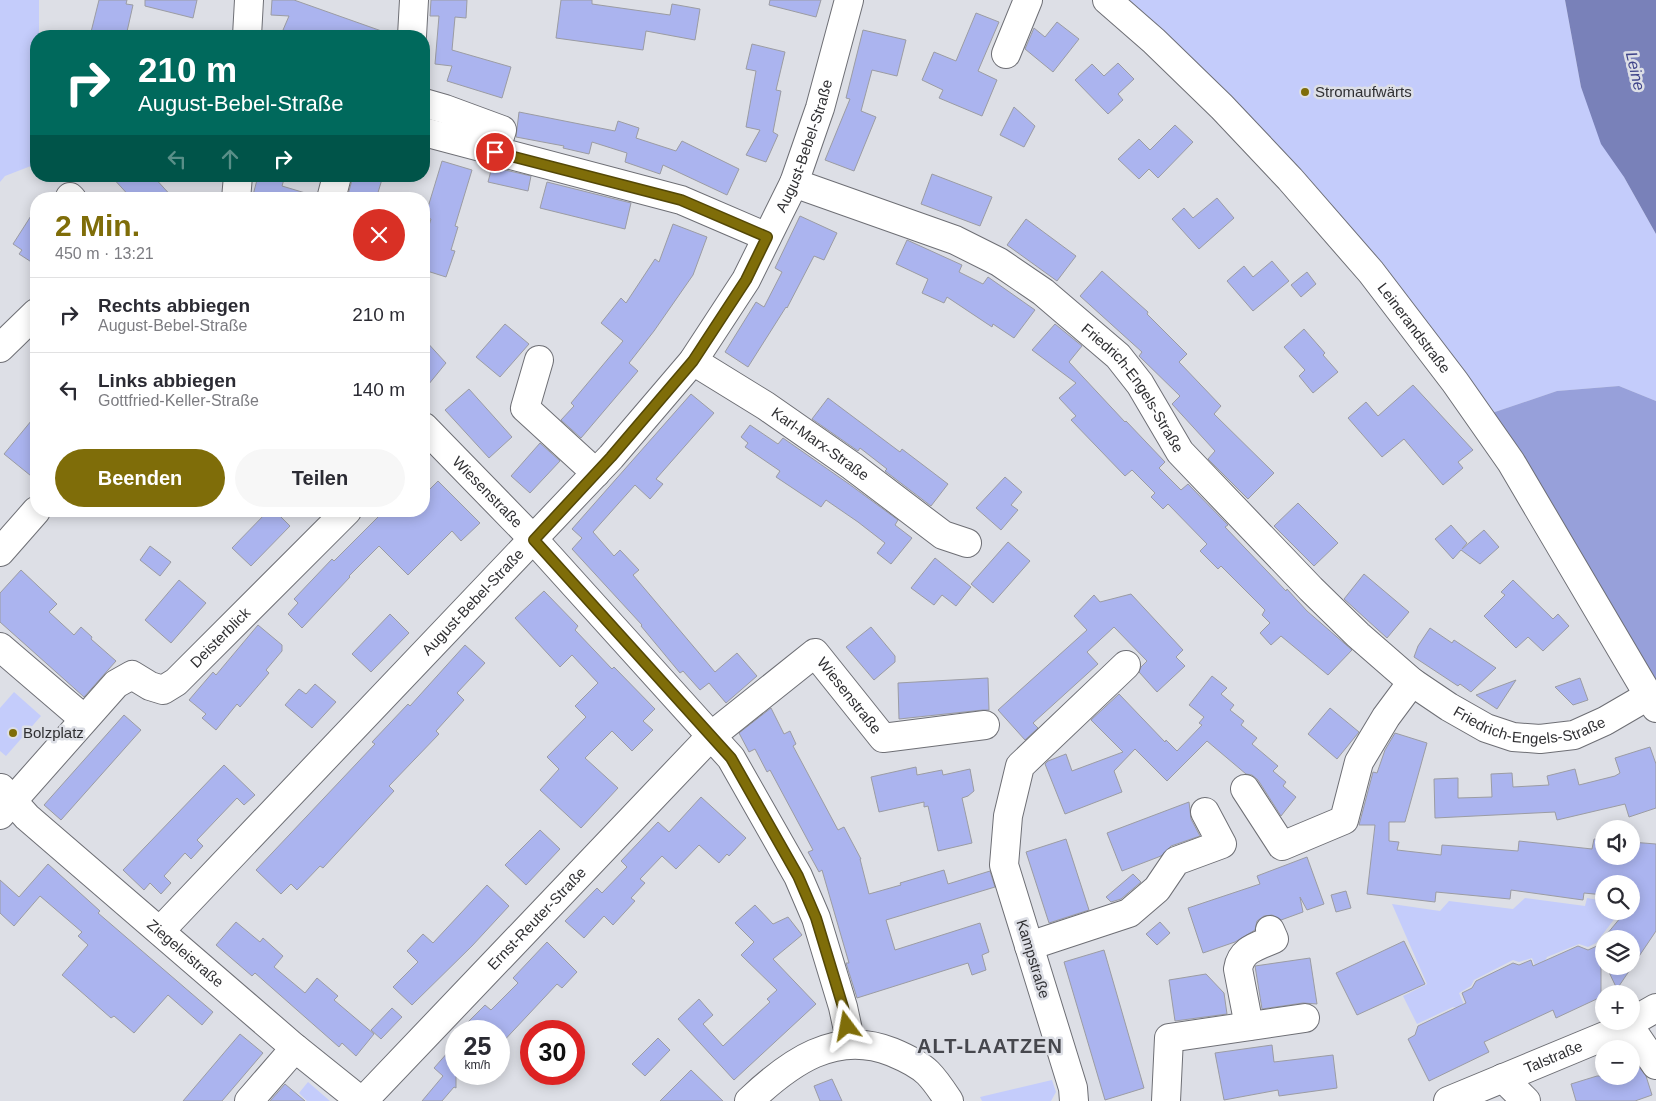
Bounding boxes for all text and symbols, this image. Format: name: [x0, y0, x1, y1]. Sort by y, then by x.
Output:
icon: right: [55, 50, 120, 115]
text: 210 m: [138, 50, 237, 89]
water label: Leine: [1623, 50, 1648, 92]
street label: August-Bebel-Straße: [772, 78, 835, 215]
place label: Stromaufwärts: [1315, 83, 1412, 100]
marker: Stromaufwärts: [1299, 86, 1311, 98]
text: August-Bebel-Straße: [138, 91, 343, 116]
pin: [474, 131, 516, 173]
icon: arrive: [481, 138, 509, 166]
icon: left: [163, 145, 191, 173]
icon: ahead: [216, 145, 244, 173]
icon: right: [269, 145, 297, 173]
text: 2 Min.: [55, 209, 140, 242]
button: close: [353, 209, 405, 261]
text: 450 m · 13:21: [55, 245, 154, 262]
street label: Leinerandstraße: [1374, 279, 1454, 376]
text: Rechts abbiegen: [98, 295, 250, 316]
icon: right: [55, 301, 83, 329]
text: 210 m: [352, 304, 405, 325]
text: August-Bebel-Straße: [98, 317, 247, 334]
street label: Friedrich-Engels-Straße: [1078, 320, 1187, 455]
text: Links abbiegen: [98, 370, 236, 391]
icon: left: [55, 376, 83, 404]
text: 140 m: [352, 379, 405, 400]
text: Gottfried-Keller-Straße: [98, 392, 259, 409]
street label: Karl-Marx-Straße: [769, 404, 873, 484]
button: Beenden: [55, 449, 225, 507]
button: Teilen: [235, 449, 405, 507]
street label: Wiesenstraße: [449, 453, 526, 531]
street label: August-Bebel-Straße: [418, 545, 527, 658]
street label: Deisterblick: [187, 604, 254, 671]
street label: Wiesenstraße: [814, 654, 885, 737]
street label: Friedrich-Engels-Straße: [1451, 702, 1608, 747]
place label: Bolzplatz: [23, 724, 84, 741]
marker: Bolzplatz: [7, 727, 19, 739]
map controls: [1595, 820, 1640, 1085]
button: sound: [1595, 820, 1640, 865]
street label: Ernst-Reuter-Straße: [484, 864, 589, 973]
button: search: [1595, 875, 1640, 920]
street label: Ziegeleistraße: [144, 916, 227, 991]
street label: Kampstraße: [1013, 917, 1054, 1000]
button: layers: [1595, 930, 1640, 975]
button: +: [1595, 985, 1640, 1030]
position arrow: [820, 999, 872, 1051]
speed limit sign: 30: [520, 1020, 585, 1085]
text: 25: [464, 1032, 491, 1060]
district label: ALT-LAATZEN: [917, 1035, 1063, 1057]
street label: Talstraße: [1521, 1037, 1585, 1077]
button: −: [1595, 1040, 1640, 1085]
text: km/h: [464, 1058, 491, 1072]

